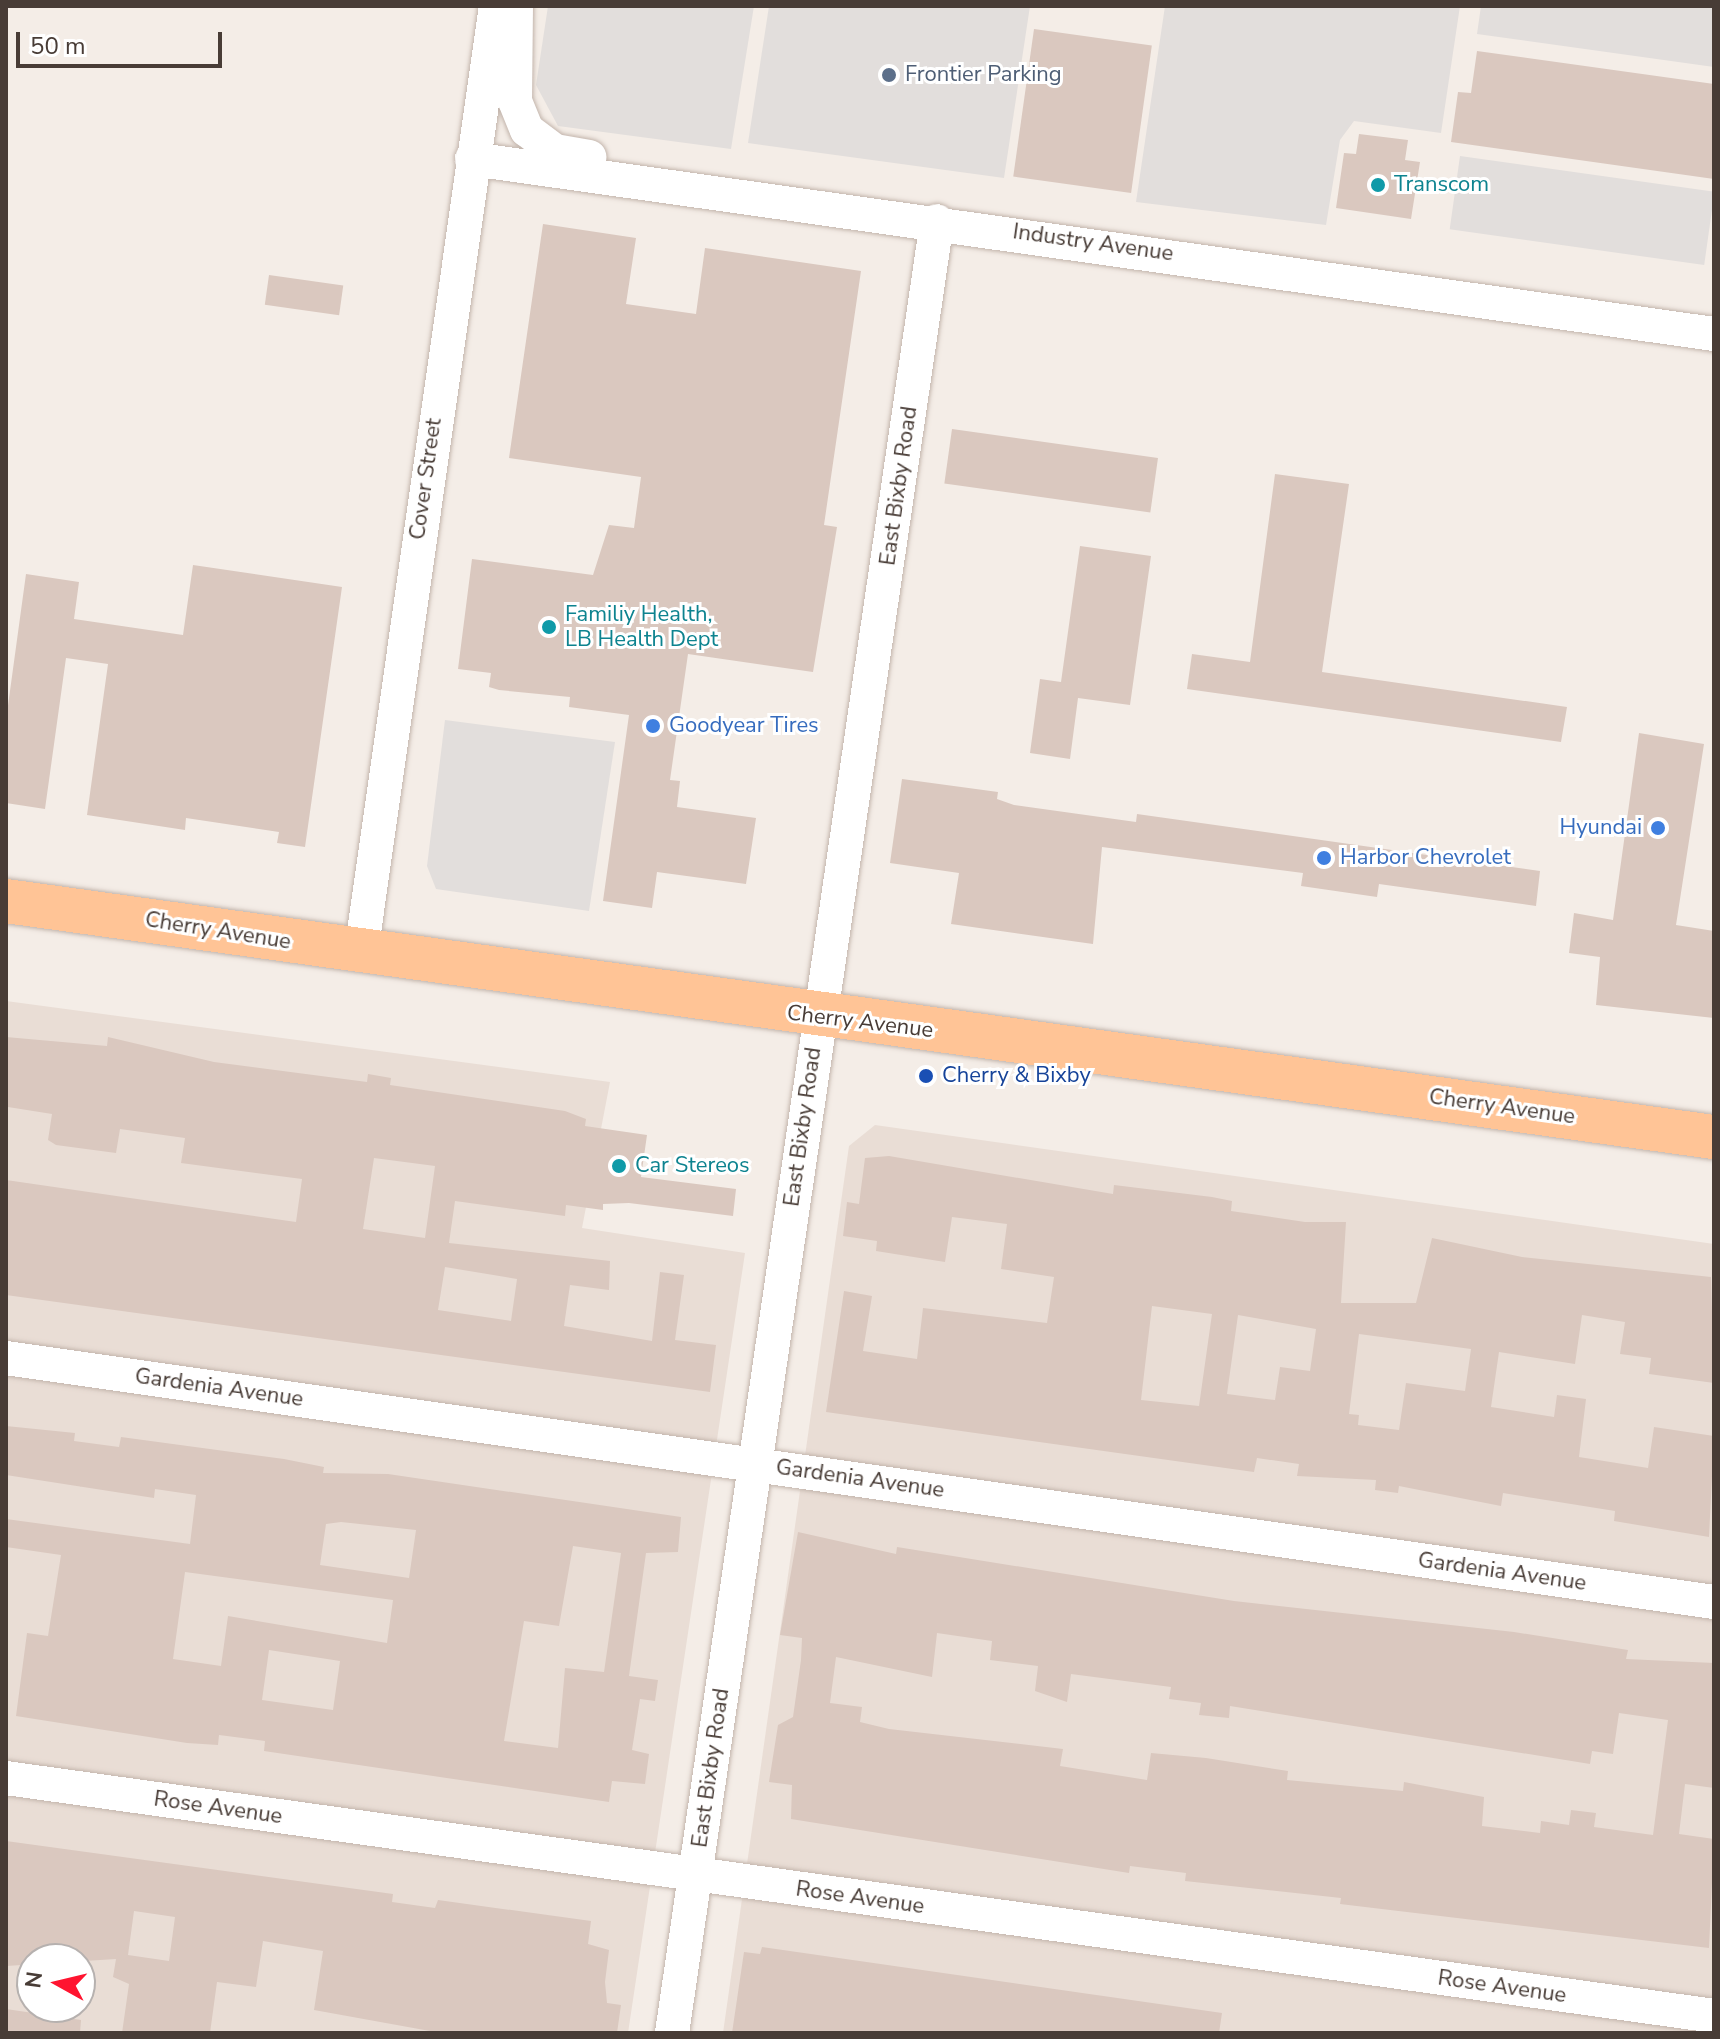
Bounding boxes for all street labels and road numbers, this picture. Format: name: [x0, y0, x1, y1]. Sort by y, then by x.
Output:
street label: Industry Avenue: [1011, 219, 1175, 267]
street label: East Bixby Road: [875, 405, 923, 567]
street label: Cover Street: [404, 416, 448, 542]
street label: Cherry Avenue: [143, 906, 293, 956]
street label: Cherry Avenue: [785, 1000, 935, 1044]
street label: East Bixby Road: [779, 1046, 827, 1208]
street label: Cherry Avenue: [1427, 1084, 1577, 1130]
street label: Gardenia Avenue: [133, 1363, 305, 1413]
street label: Gardenia Avenue: [774, 1454, 946, 1504]
street label: Gardenia Avenue: [1416, 1547, 1588, 1597]
street label: East Bixby Road: [687, 1687, 735, 1849]
street label: Rose Avenue: [152, 1786, 284, 1830]
street label: Rose Avenue: [794, 1876, 926, 1920]
street label: Rose Avenue: [1436, 1965, 1568, 2009]

